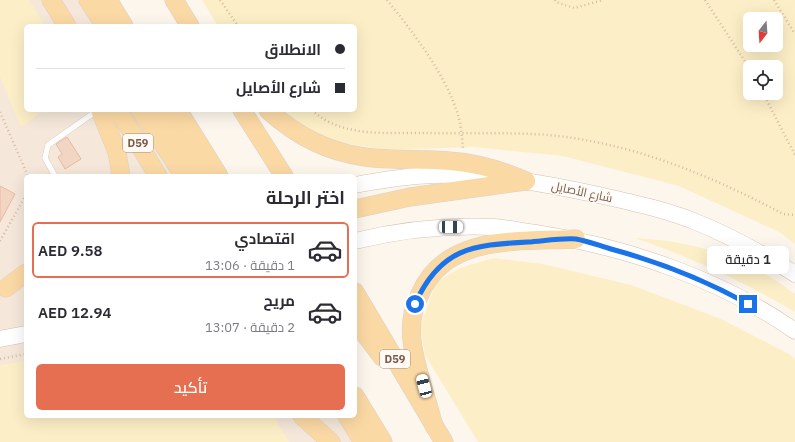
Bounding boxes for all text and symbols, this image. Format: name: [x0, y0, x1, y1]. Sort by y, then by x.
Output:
north arrow: [743, 12, 783, 52]
map controls: [743, 12, 783, 100]
text: الانطلاق: [265, 40, 321, 59]
button: locate: [743, 60, 783, 100]
text: شارع الأصايل: [236, 78, 321, 97]
road number: D59: [123, 134, 153, 152]
street label: شارع الأصايل: [550, 178, 614, 206]
text: اختر الرحلة: [266, 186, 345, 209]
car: [439, 221, 463, 233]
text: اقتصادي: [235, 229, 295, 248]
icon: car: [307, 232, 343, 268]
text: AED 9.58: [38, 241, 102, 260]
callout: 1 دقيقة: [707, 246, 789, 274]
text: 1 دقيقة: [725, 251, 771, 268]
text: 1 دقيقة · 13:06: [205, 257, 295, 274]
text: مريح: [263, 291, 295, 310]
icon: car: [307, 294, 343, 330]
route start: [406, 295, 424, 313]
route end: [739, 295, 757, 313]
text: AED 12.94: [38, 303, 111, 322]
text: 2 دقيقة · 13:07: [205, 319, 295, 336]
road number: D59: [380, 350, 410, 368]
button: تأكيد: [36, 364, 345, 410]
car: [415, 373, 433, 399]

